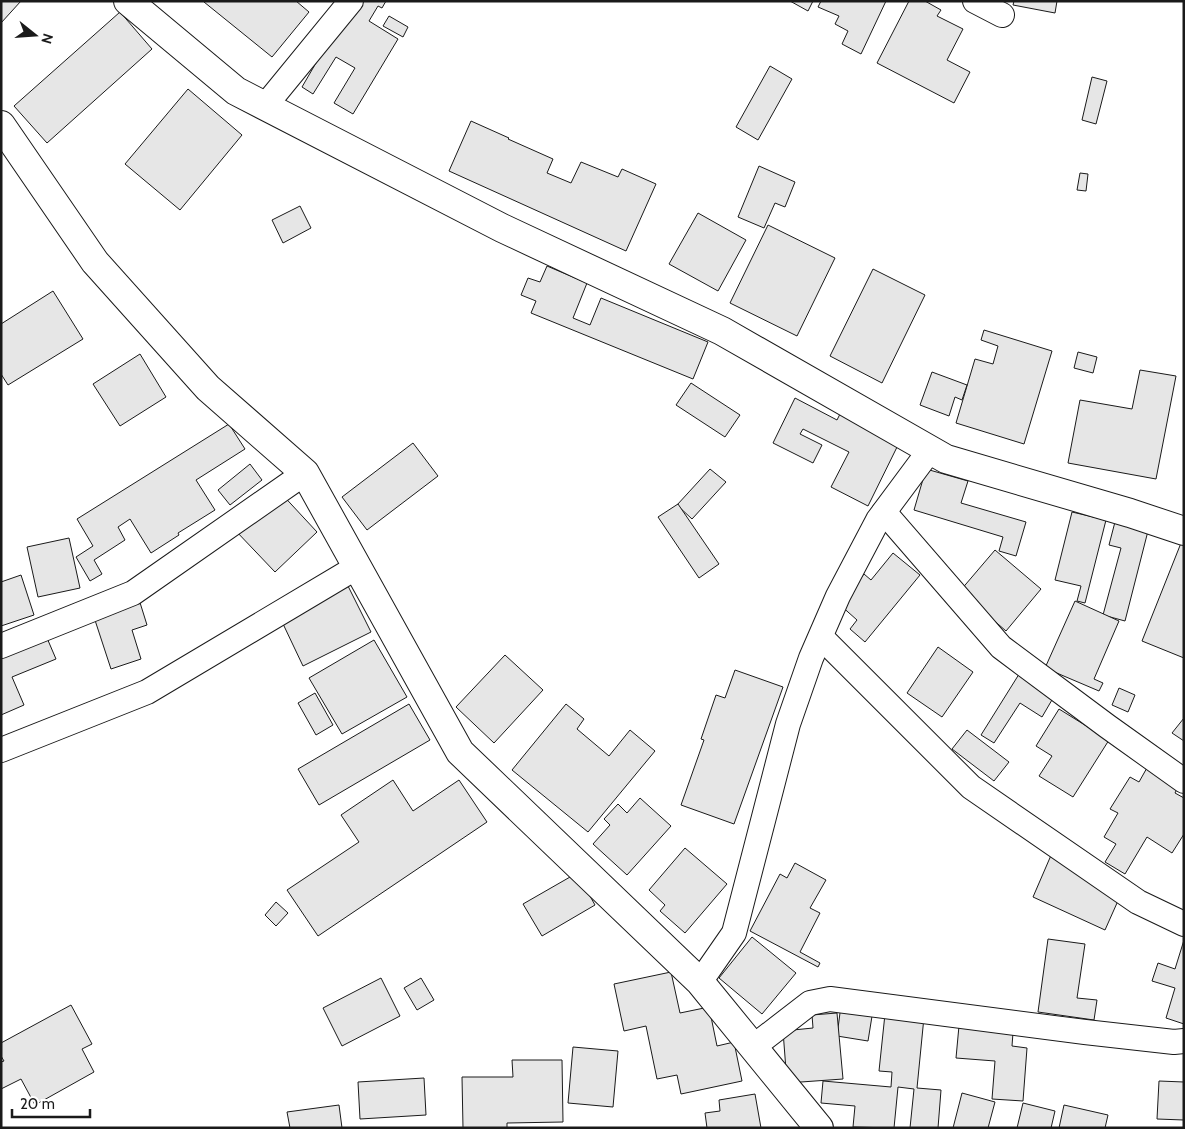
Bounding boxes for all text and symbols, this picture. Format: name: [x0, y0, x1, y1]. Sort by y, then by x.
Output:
north arrow: [10, 10, 60, 60]
text: N: [37, 31, 57, 46]
scale bar: [12, 1086, 90, 1118]
text: 20 m: [20, 1095, 55, 1113]

